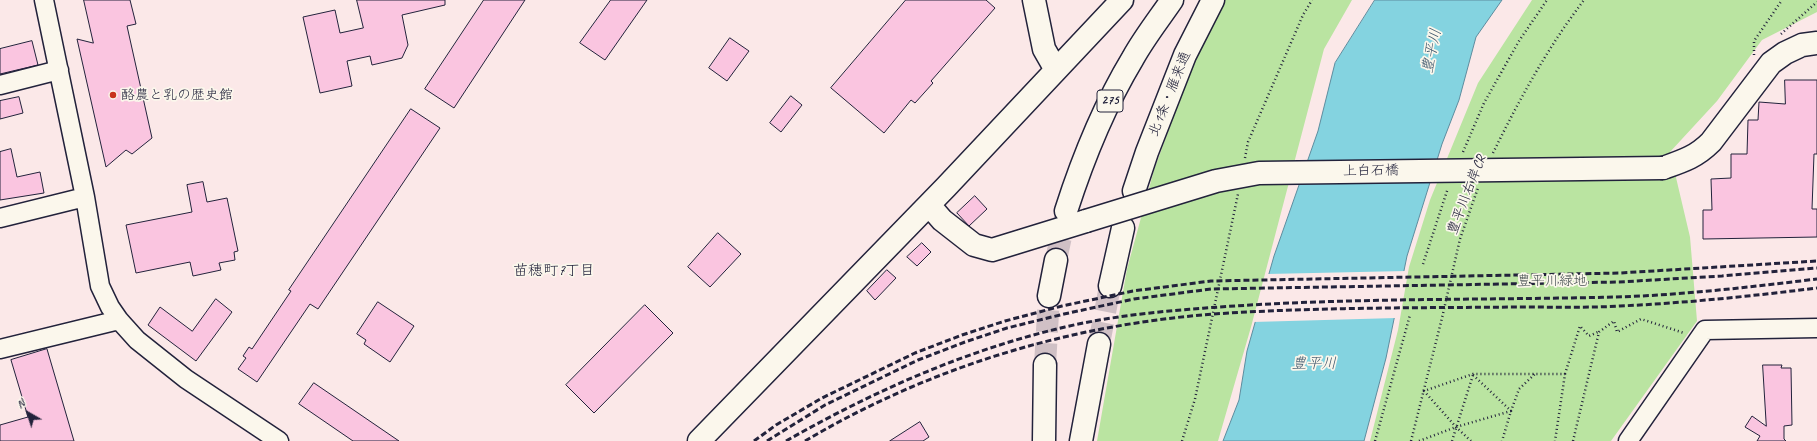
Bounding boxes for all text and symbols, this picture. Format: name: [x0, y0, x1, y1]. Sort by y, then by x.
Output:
water label: 豊平川: [1419, 27, 1445, 75]
street label: 北1条・雁来通: [1145, 49, 1195, 139]
place label: 酪農と乳の歴史館: [121, 87, 233, 103]
marker: 酪農と乳の歴史館: [108, 90, 118, 100]
road number: 275: [1097, 90, 1123, 112]
street label: 豊平川右岸CR: [1444, 153, 1490, 237]
street label: 上白石橋: [1343, 162, 1399, 180]
district label: 苗穂町7丁目: [513, 262, 595, 280]
park label: 豊平川緑地: [1517, 273, 1587, 289]
water label: 豊平川: [1292, 355, 1336, 373]
north arrow: [8, 393, 48, 433]
text: N: [13, 396, 28, 411]

